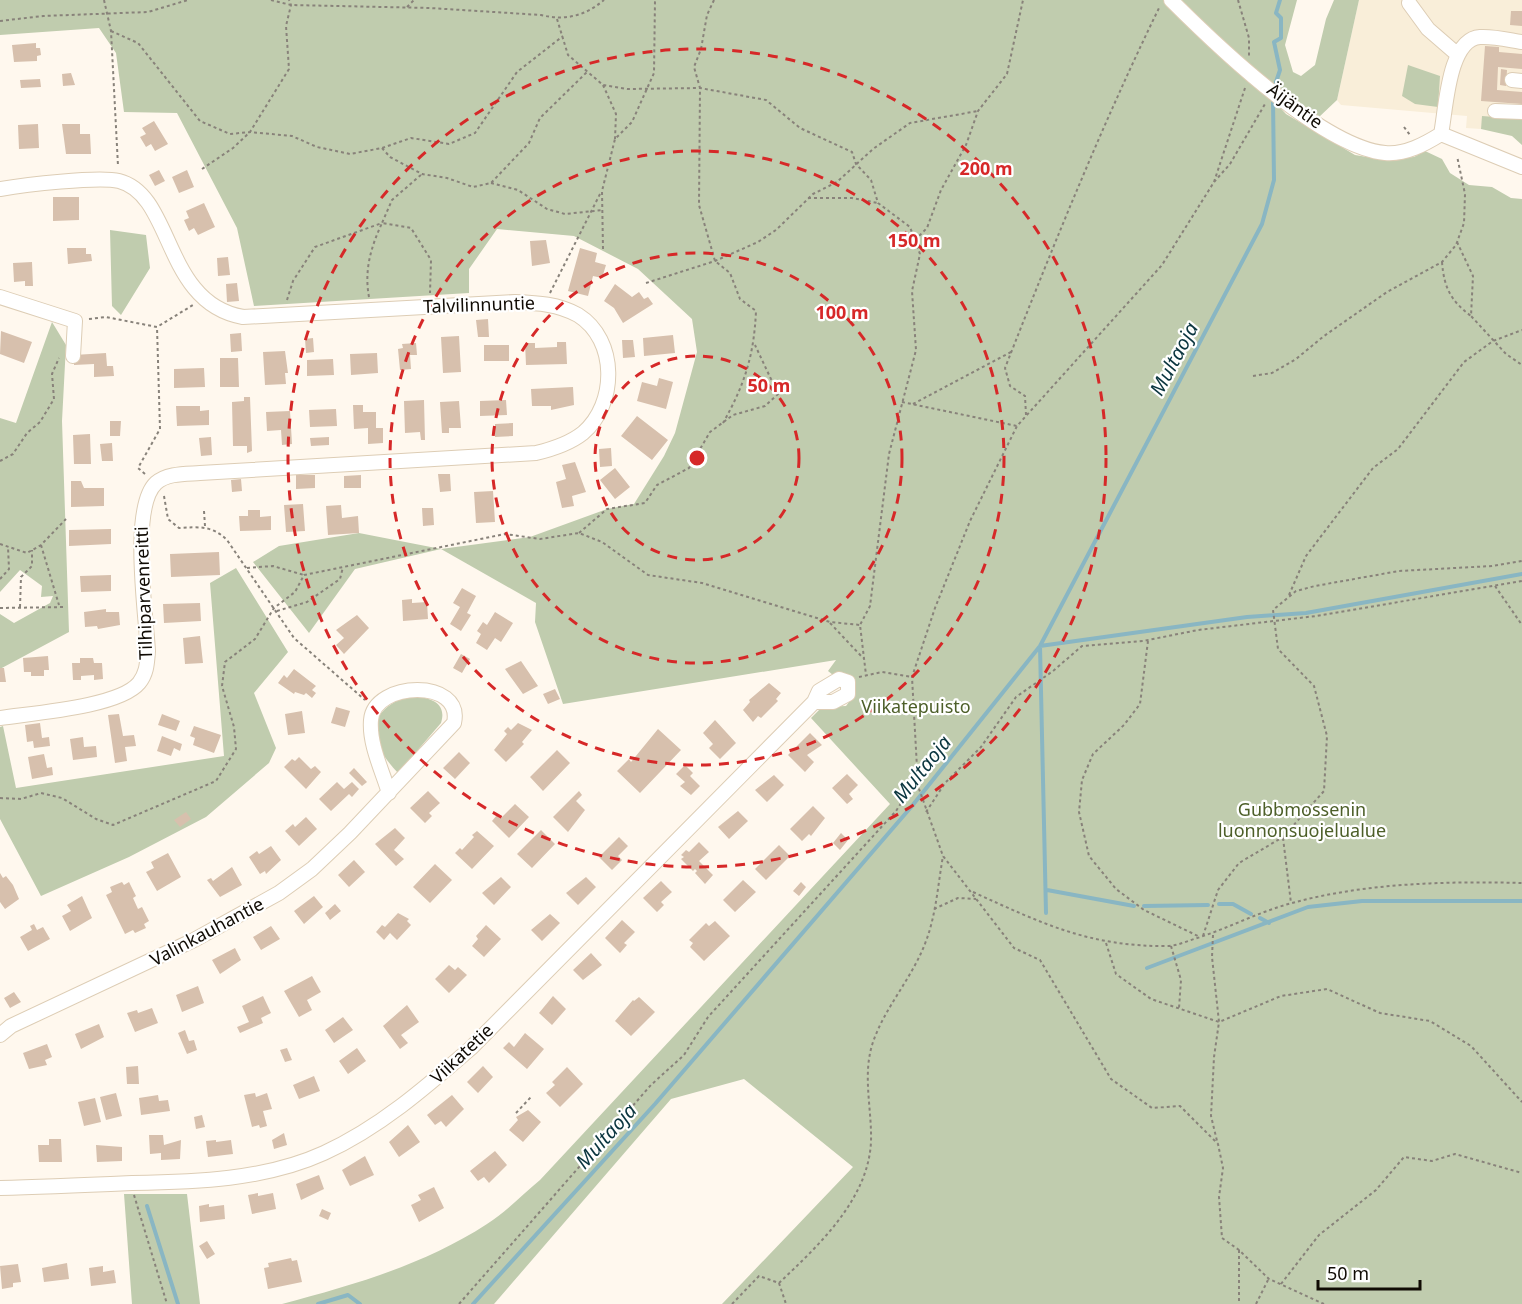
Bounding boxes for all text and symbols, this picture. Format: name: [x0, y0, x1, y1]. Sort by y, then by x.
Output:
street label: Äijäntie: [1263, 77, 1328, 134]
text: 200 m: [959, 156, 1013, 180]
text: 150 m: [887, 228, 941, 252]
street label: Talvilinnuntie: [422, 290, 535, 318]
text: 100 m: [815, 300, 869, 324]
water label: Multaoja: [1143, 317, 1204, 400]
text: 50 m: [748, 373, 790, 397]
centre of rings: [687, 448, 707, 468]
street label: Tilhiparvenreitti: [129, 526, 157, 660]
park label: Viikatepuisto: [861, 694, 971, 718]
water label: Multaoja: [886, 729, 957, 808]
park label: Gubbmossenin luonnonsuojelualue: [1218, 797, 1386, 842]
street label: Valinkauhantie: [146, 891, 268, 971]
street label: Viikatetie: [425, 1018, 498, 1089]
water label: Multaoja: [569, 1097, 642, 1174]
scale bar: [1318, 1253, 1420, 1291]
text: 50 m: [1327, 1261, 1369, 1285]

